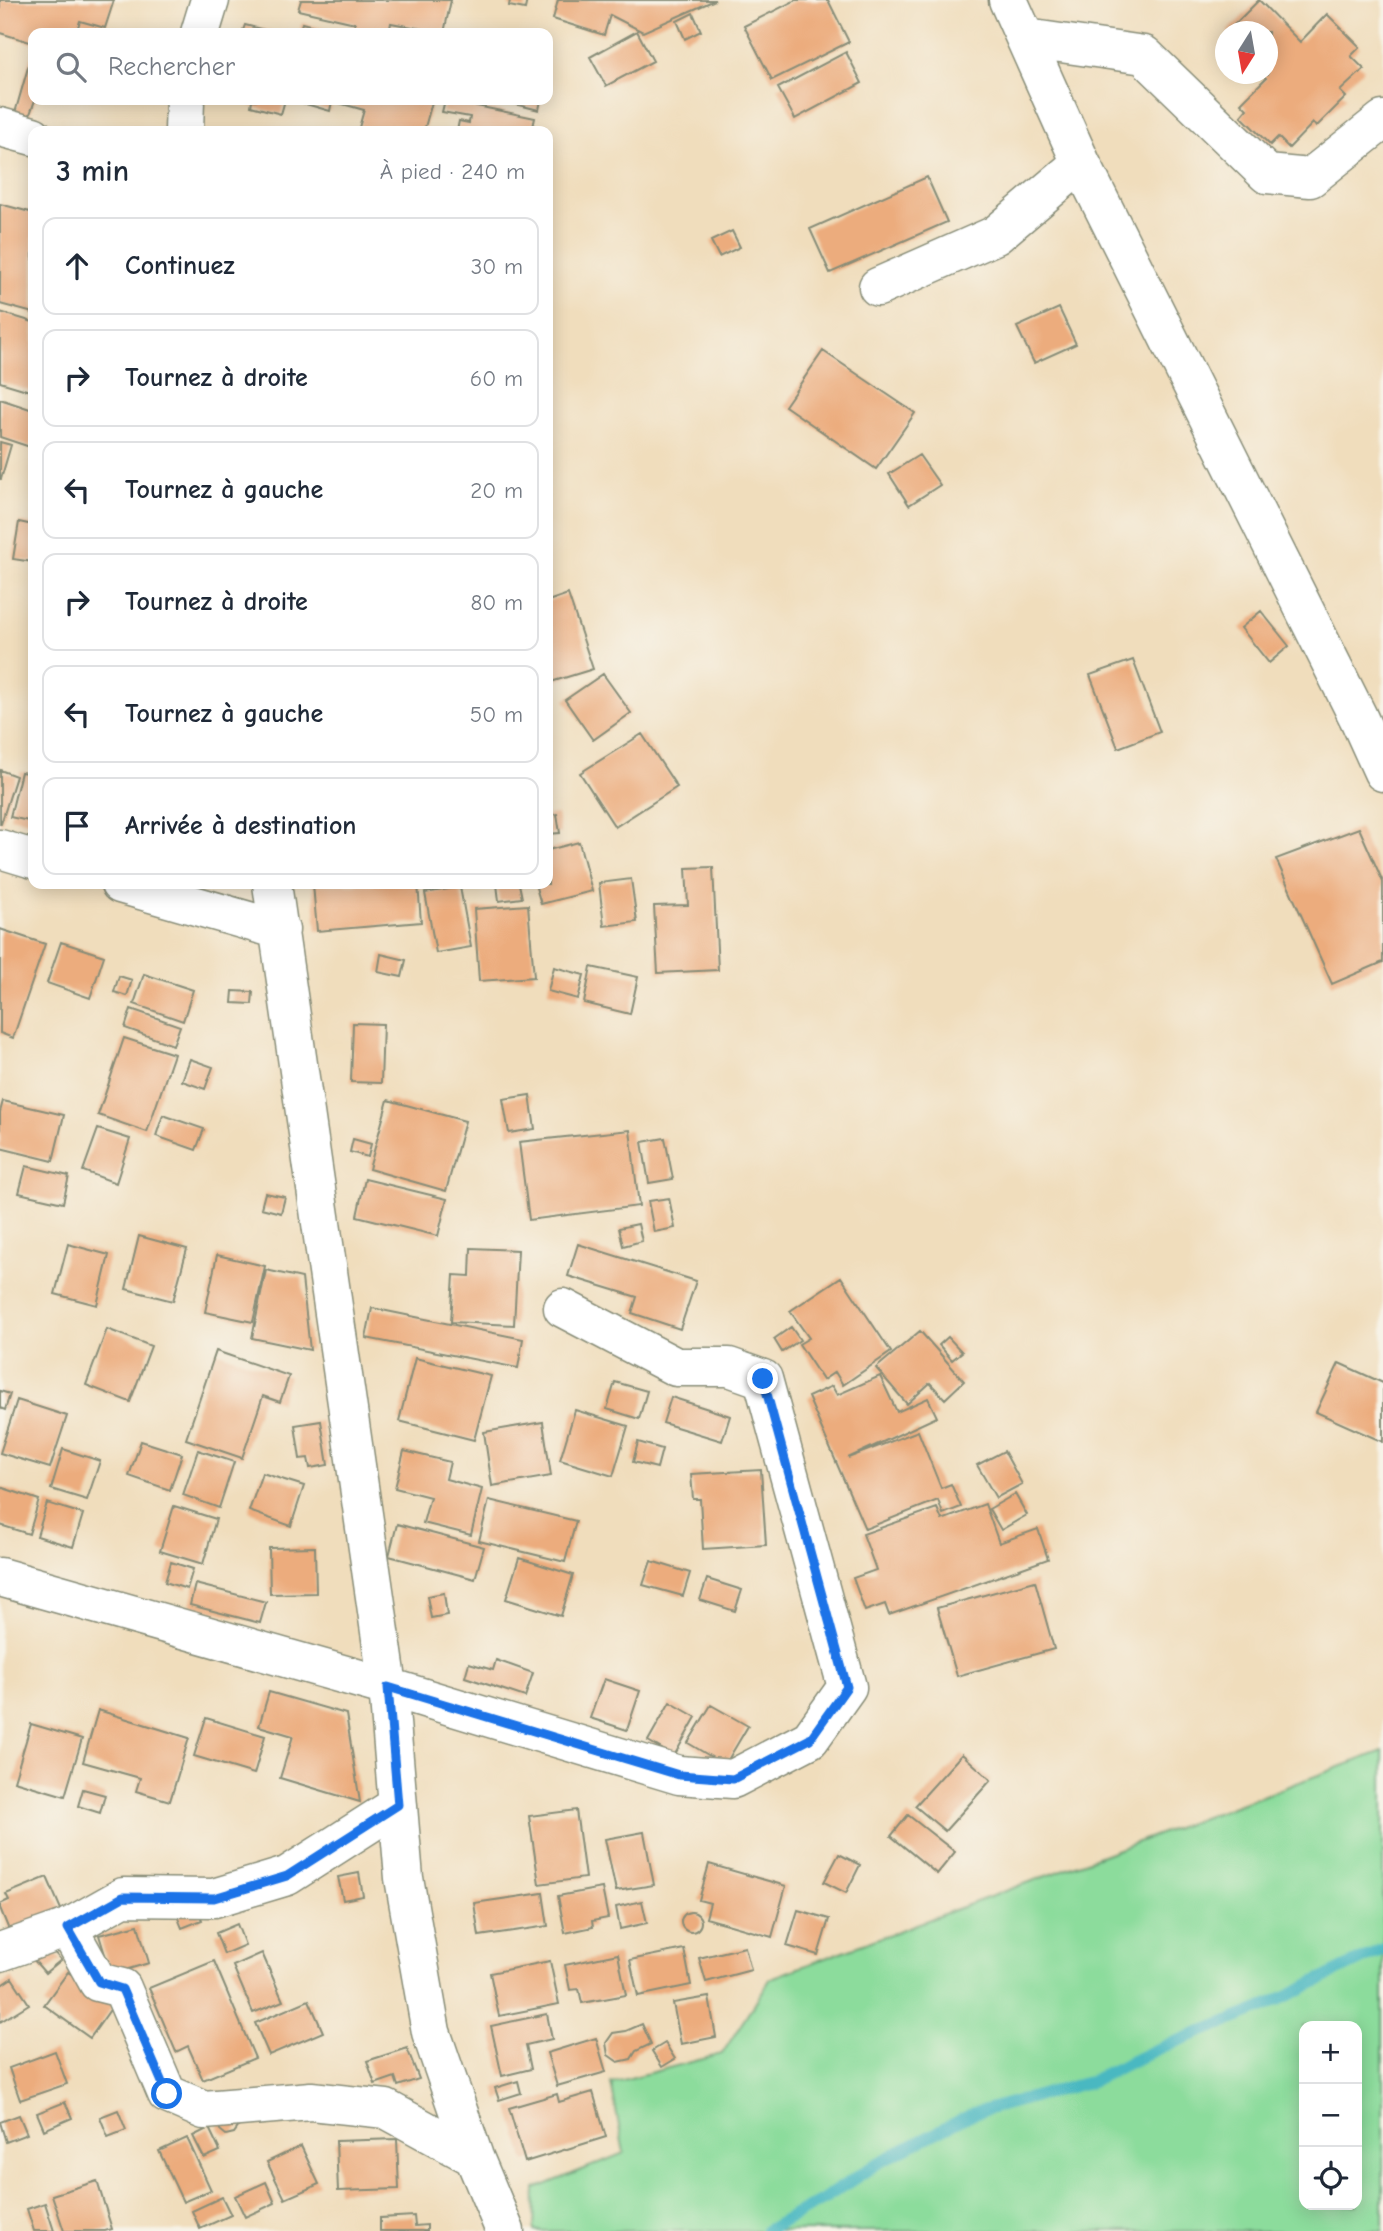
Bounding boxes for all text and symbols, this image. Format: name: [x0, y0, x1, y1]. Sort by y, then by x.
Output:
north arrow: [1215, 21, 1278, 84]
search box: [28, 28, 553, 105]
icon: search: [52, 48, 90, 86]
text: Rechercher: [108, 52, 235, 82]
text: 3 min: [56, 154, 129, 189]
text: À pied · 240 m: [380, 158, 525, 185]
icon: ahead: [58, 247, 96, 285]
text: Continuez: [125, 251, 235, 281]
text: 30 m: [471, 253, 523, 280]
icon: right: [58, 359, 96, 397]
text: Tournez à droite: [125, 363, 308, 393]
text: 60 m: [470, 365, 523, 392]
icon: left: [58, 471, 96, 509]
text: Tournez à gauche: [125, 475, 323, 505]
text: 20 m: [470, 477, 523, 504]
icon: right: [58, 583, 96, 621]
text: Tournez à droite: [125, 587, 308, 617]
text: 80 m: [470, 589, 523, 616]
icon: left: [58, 695, 96, 733]
text: Tournez à gauche: [125, 699, 323, 729]
text: 50 m: [470, 701, 523, 728]
icon: arrive: [58, 807, 96, 845]
text: Arrivée à destination: [125, 811, 356, 841]
route end: [747, 1363, 778, 1394]
map controls: [1299, 2021, 1362, 2210]
button: +: [1299, 2021, 1362, 2084]
route start: [151, 2078, 182, 2109]
button: −: [1299, 2084, 1362, 2147]
button: locate: [1299, 2147, 1362, 2210]

